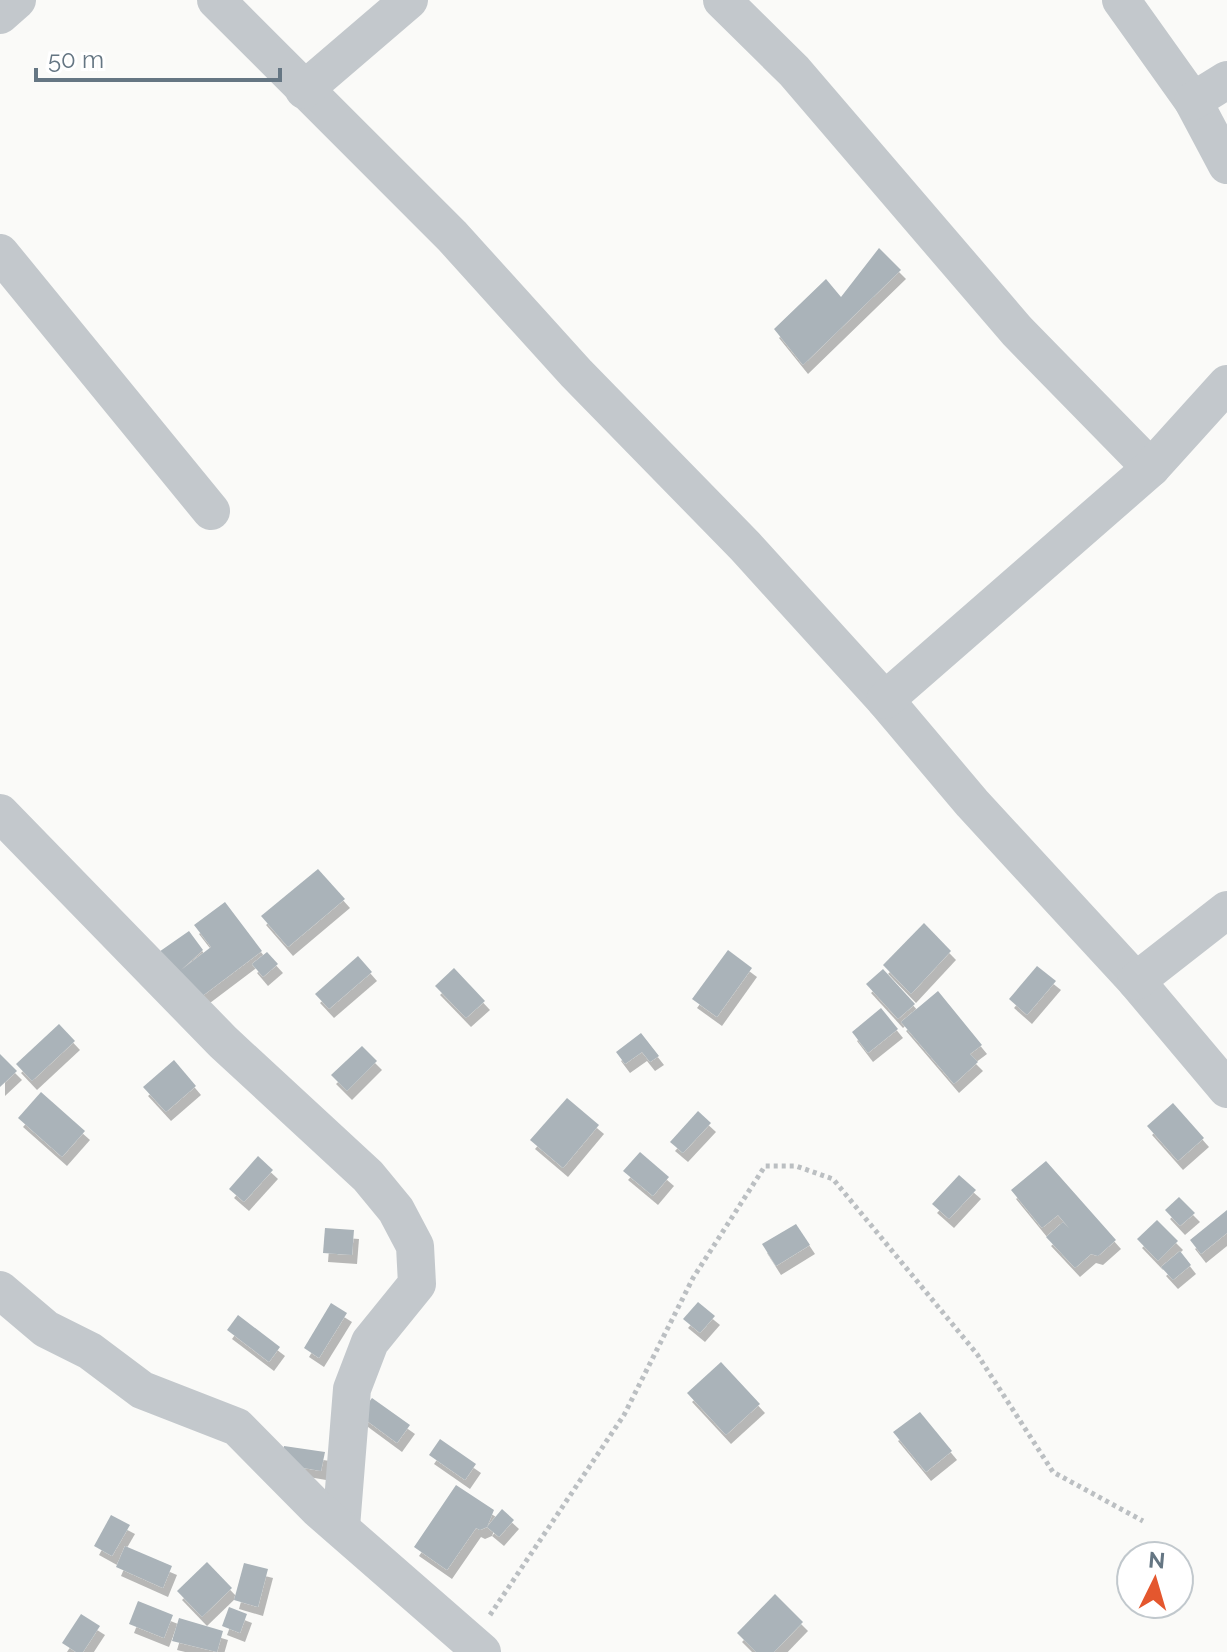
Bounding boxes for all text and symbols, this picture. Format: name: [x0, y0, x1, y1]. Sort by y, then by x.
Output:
scale bar: [36, 32, 280, 82]
text: 50 m: [48, 45, 104, 74]
north arrow: [1115, 1540, 1195, 1620]
text: N: [1147, 1546, 1166, 1574]

